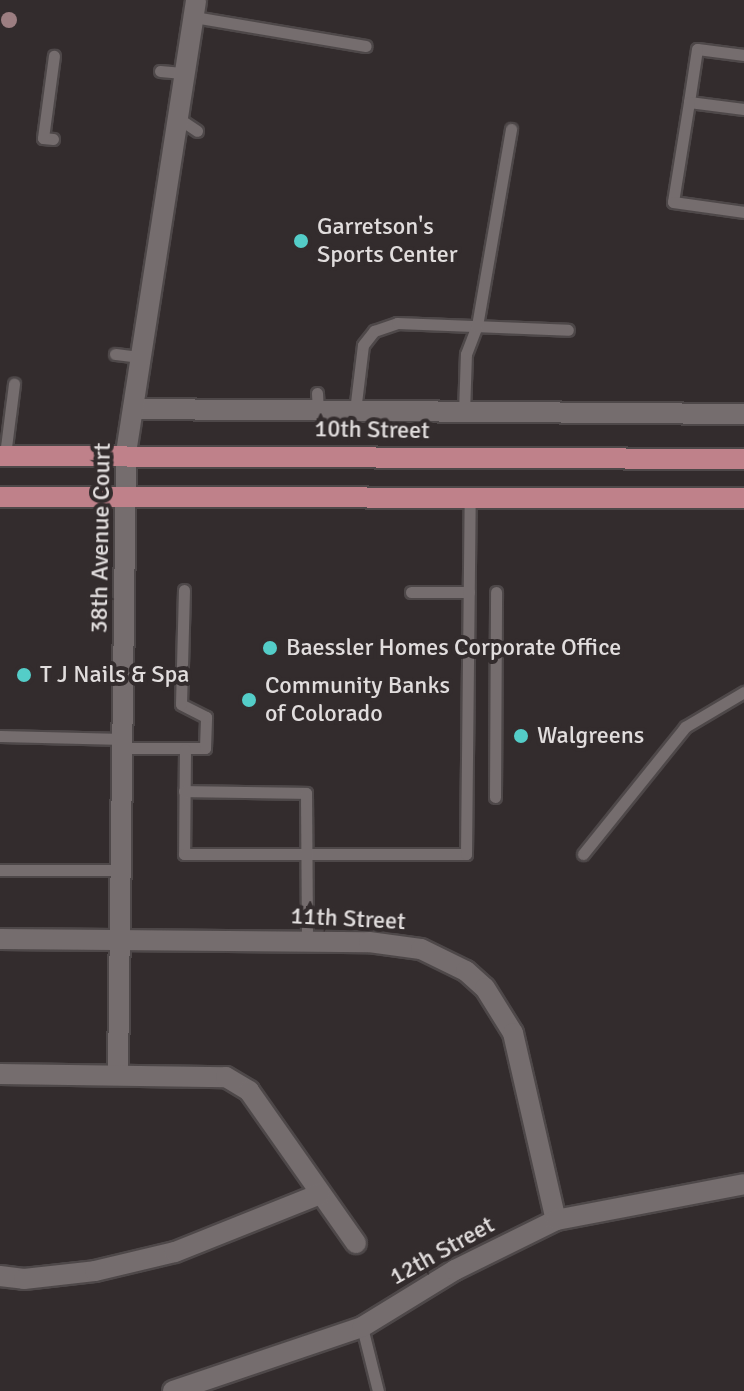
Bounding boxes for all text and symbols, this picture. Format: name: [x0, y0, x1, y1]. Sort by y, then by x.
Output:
place label: Garretson's Sports Center: [317, 213, 457, 269]
marker: Garretson's Sports Center: [292, 232, 310, 250]
street label: 10th Street: [314, 415, 430, 445]
street label: 38th Avenue Court: [85, 442, 117, 634]
place label: Baessler Homes Corporate Office: [286, 634, 621, 662]
marker: Baessler Homes Corporate Office: [261, 639, 279, 657]
place label: T J Nails & Spa: [40, 661, 189, 689]
marker: T J Nails & Spa: [15, 666, 33, 684]
place label: Community Banks of Colorado: [265, 672, 450, 728]
marker: Community Banks of Colorado: [240, 691, 258, 709]
place label: Walgreens: [537, 722, 644, 750]
marker: Walgreens: [512, 727, 530, 745]
street label: 11th Street: [290, 902, 406, 936]
street label: 12th Street: [385, 1210, 499, 1292]

